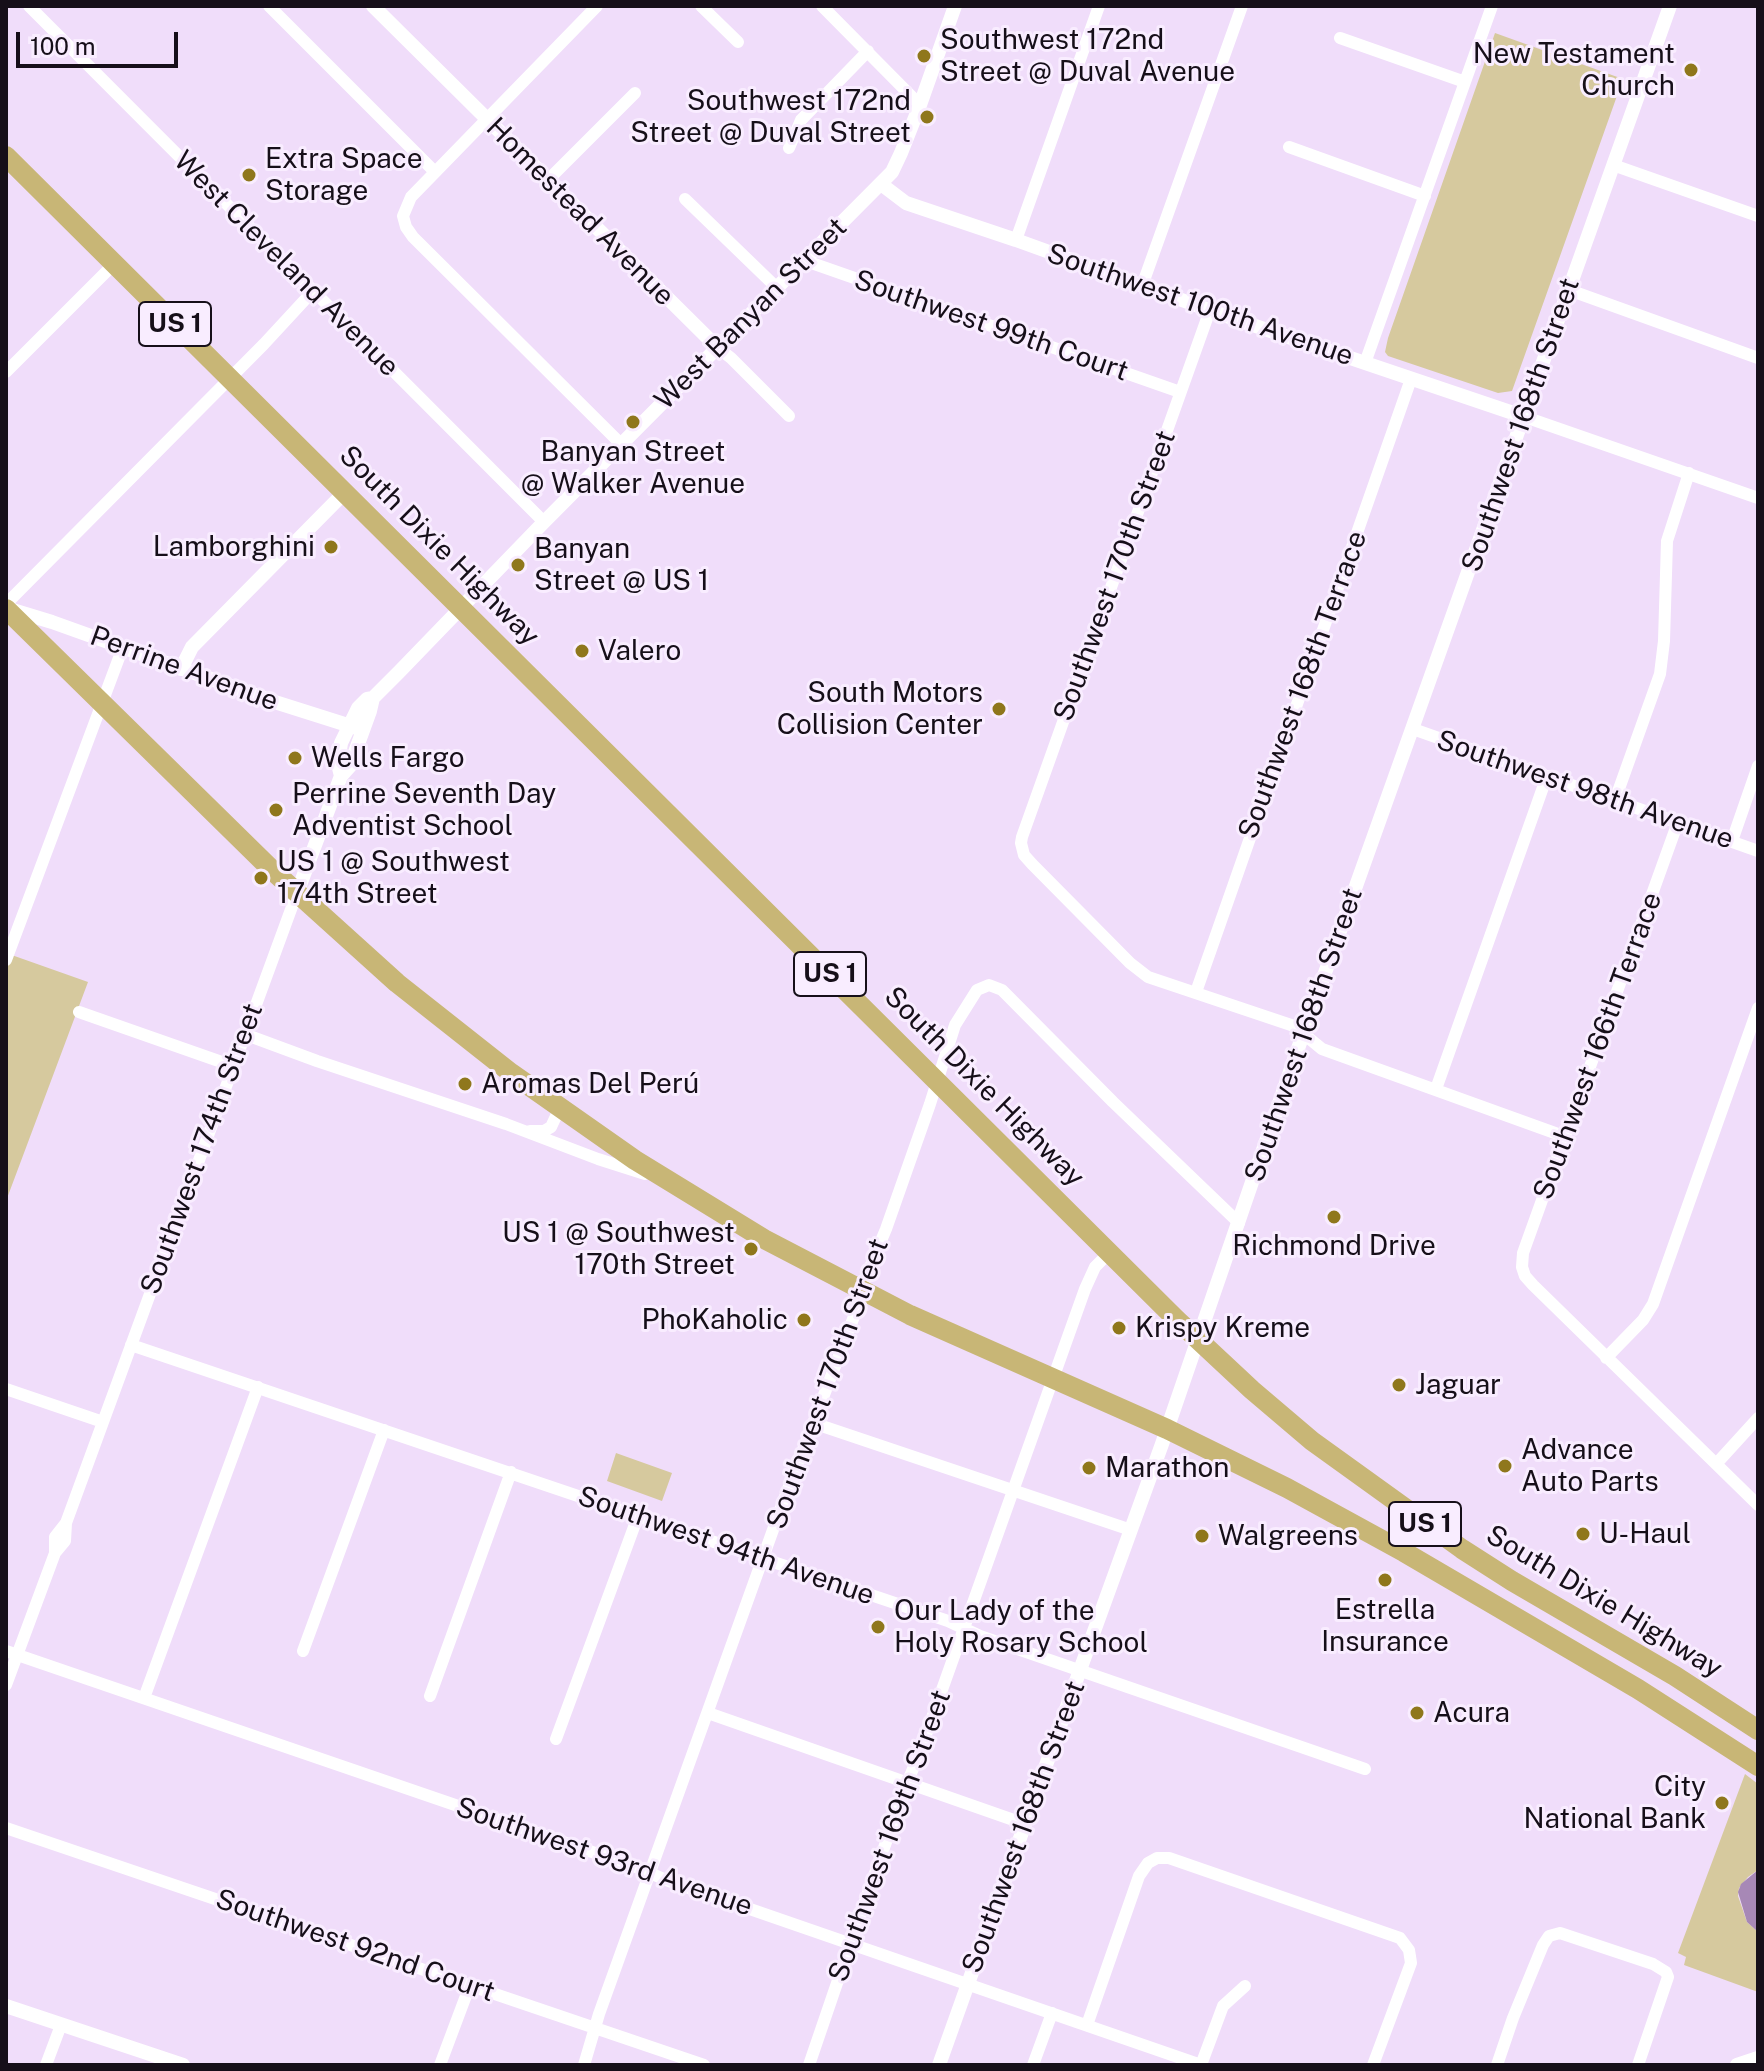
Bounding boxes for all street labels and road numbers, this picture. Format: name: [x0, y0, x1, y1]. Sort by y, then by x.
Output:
street label: Homestead Avenue: [479, 111, 681, 313]
street label: West Cleveland Avenue: [166, 144, 406, 384]
street label: West Banyan Street: [648, 211, 854, 417]
street label: Southwest 100th Avenue: [1042, 237, 1358, 373]
street label: Southwest 99th Court: [849, 263, 1133, 389]
street label: Southwest 168th Street: [1455, 274, 1587, 576]
road number: US 1: [139, 302, 211, 346]
street label: Southwest 170th Street: [1047, 426, 1183, 726]
street label: South Dixie Highway: [332, 439, 546, 653]
street label: Southwest 168th Terrace: [1232, 526, 1374, 844]
street label: Perrine Avenue: [85, 619, 283, 719]
street label: Southwest 98th Avenue: [1432, 723, 1738, 857]
street label: Southwest 168th Street: [1238, 884, 1370, 1186]
street label: Southwest 166th Terrace: [1527, 888, 1669, 1204]
road number: US 1: [794, 952, 866, 996]
street label: South Dixie Highway: [877, 980, 1091, 1194]
street label: Southwest 174th Street: [134, 999, 270, 1299]
street label: Southwest 170th Street: [760, 1234, 896, 1534]
street label: Southwest 94th Avenue: [573, 1479, 879, 1613]
road number: US 1: [1389, 1502, 1461, 1546]
street label: South Dixie Highway: [1480, 1518, 1728, 1686]
street label: Southwest 168th Street: [955, 1676, 1093, 1978]
street label: Southwest 169th Street: [822, 1686, 958, 1986]
street label: Southwest 93rd Avenue: [451, 1790, 757, 1924]
street label: Southwest 92nd Court: [211, 1882, 499, 2010]

